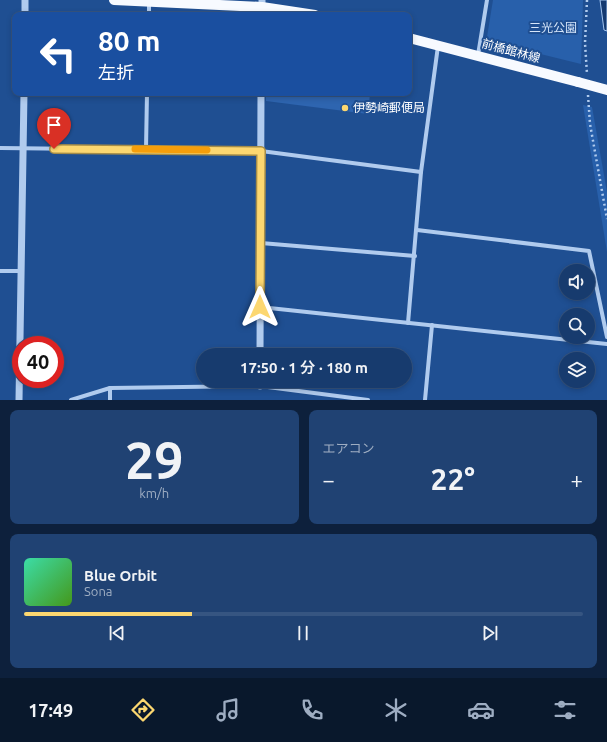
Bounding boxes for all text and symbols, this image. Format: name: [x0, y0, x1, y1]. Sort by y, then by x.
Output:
park label: 三光公園: [529, 21, 577, 34]
text: 80 m: [98, 25, 160, 56]
icon: left: [32, 28, 84, 80]
street label: 前橋館林線: [480, 36, 542, 65]
text: 左折: [98, 62, 134, 82]
place label: 伊勢崎郵便局: [353, 101, 425, 114]
marker: 伊勢崎郵便局: [340, 103, 350, 113]
pin: [37, 108, 71, 149]
icon: arrive: [43, 114, 65, 136]
map controls: [559, 264, 595, 388]
button: sound: [559, 264, 595, 300]
position arrow: [239, 286, 281, 328]
button: search: [559, 308, 595, 344]
speed limit sign: 40: [12, 336, 64, 388]
button: layers: [559, 352, 595, 388]
text: 17:50 · 1 分 · 180 m: [240, 359, 368, 376]
text: 29: [125, 431, 184, 489]
text: エアコン: [323, 441, 375, 455]
text: 22°: [431, 462, 475, 496]
text: −: [323, 467, 335, 492]
text: +: [571, 467, 583, 492]
text: km/h: [139, 486, 169, 500]
text: Blue Orbit: [84, 567, 157, 584]
text: Sona: [84, 584, 113, 598]
icon: previous: [106, 622, 128, 644]
icon: pause: [292, 622, 314, 644]
icon: next: [479, 622, 501, 644]
icon: directions: [129, 696, 157, 724]
icon: music: [214, 696, 242, 724]
icon: phone: [298, 696, 326, 724]
icon: climate: [382, 696, 410, 724]
icon: car: [467, 696, 495, 724]
icon: filters: [551, 696, 579, 724]
text: 17:49: [28, 700, 73, 720]

